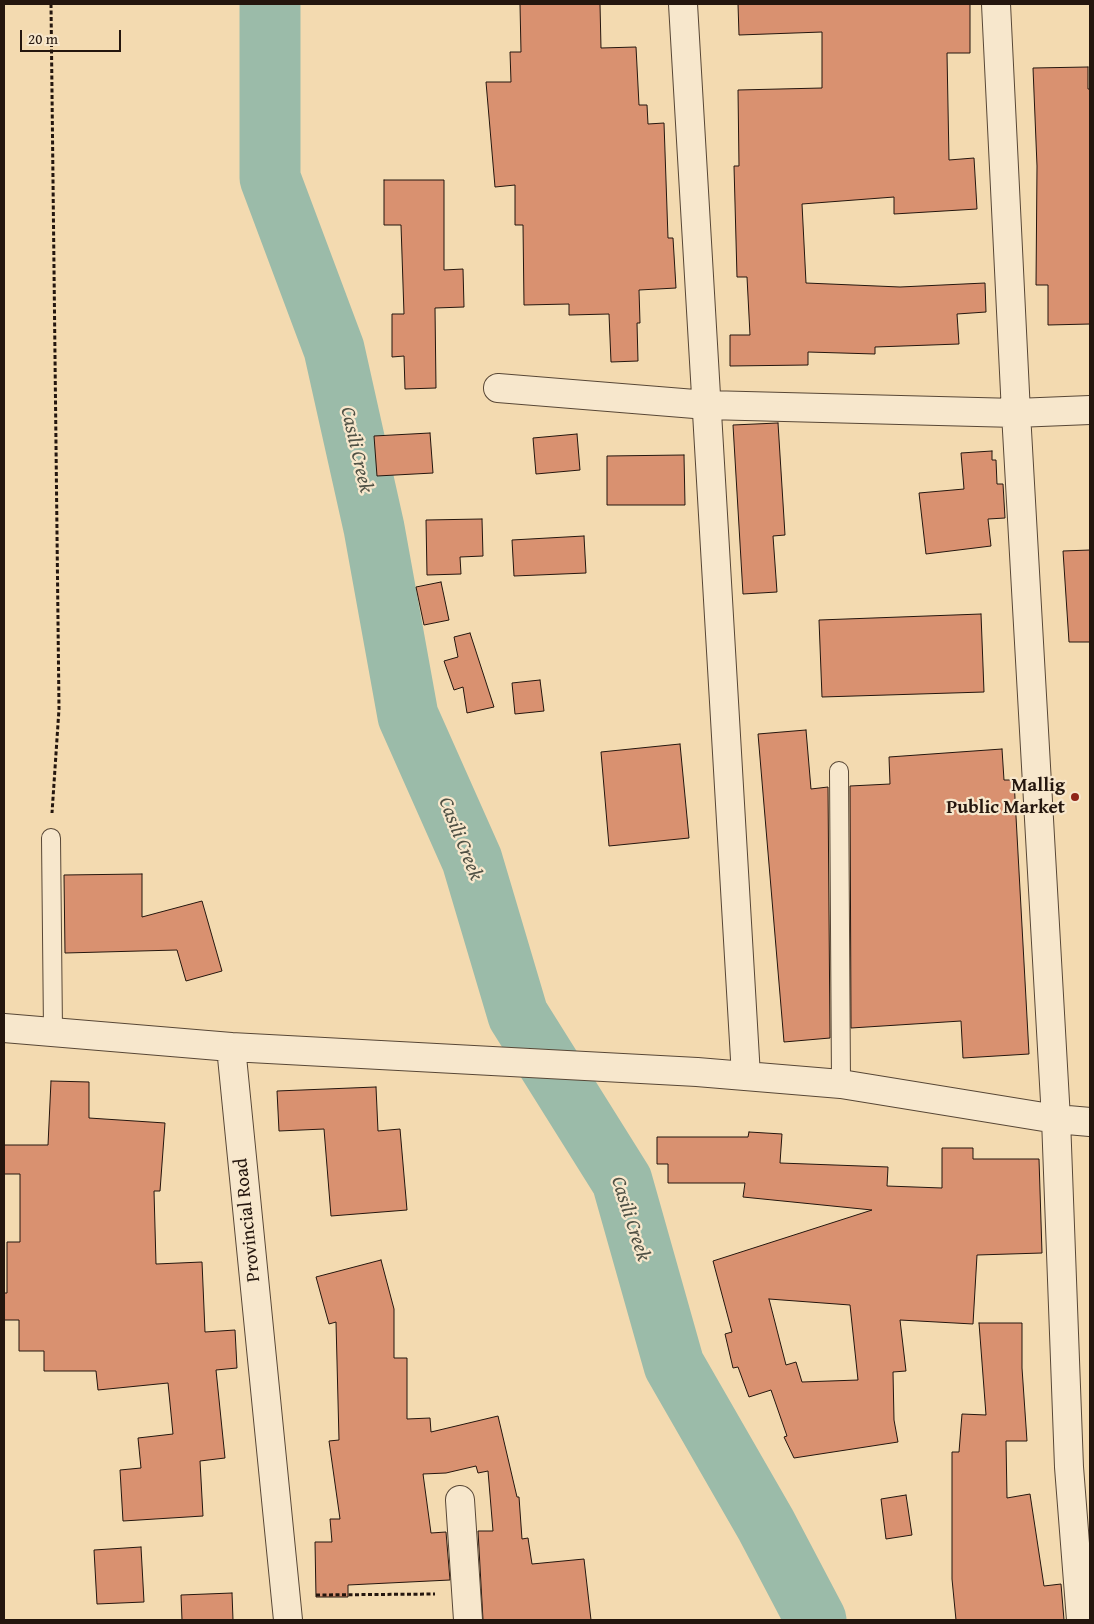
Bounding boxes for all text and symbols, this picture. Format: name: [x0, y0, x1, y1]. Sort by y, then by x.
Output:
scale bar: [22, 20, 124, 52]
text: 20 m: [28, 28, 58, 49]
water label: Casili Creek: [334, 405, 378, 495]
place label: Mallig Public Market: [946, 775, 1065, 819]
marker: Mallig Public Market: [1069, 791, 1081, 803]
water label: Casili Creek: [432, 794, 488, 884]
street label: Provincial Road: [230, 1157, 266, 1283]
water label: Casili Creek: [605, 1174, 655, 1264]

